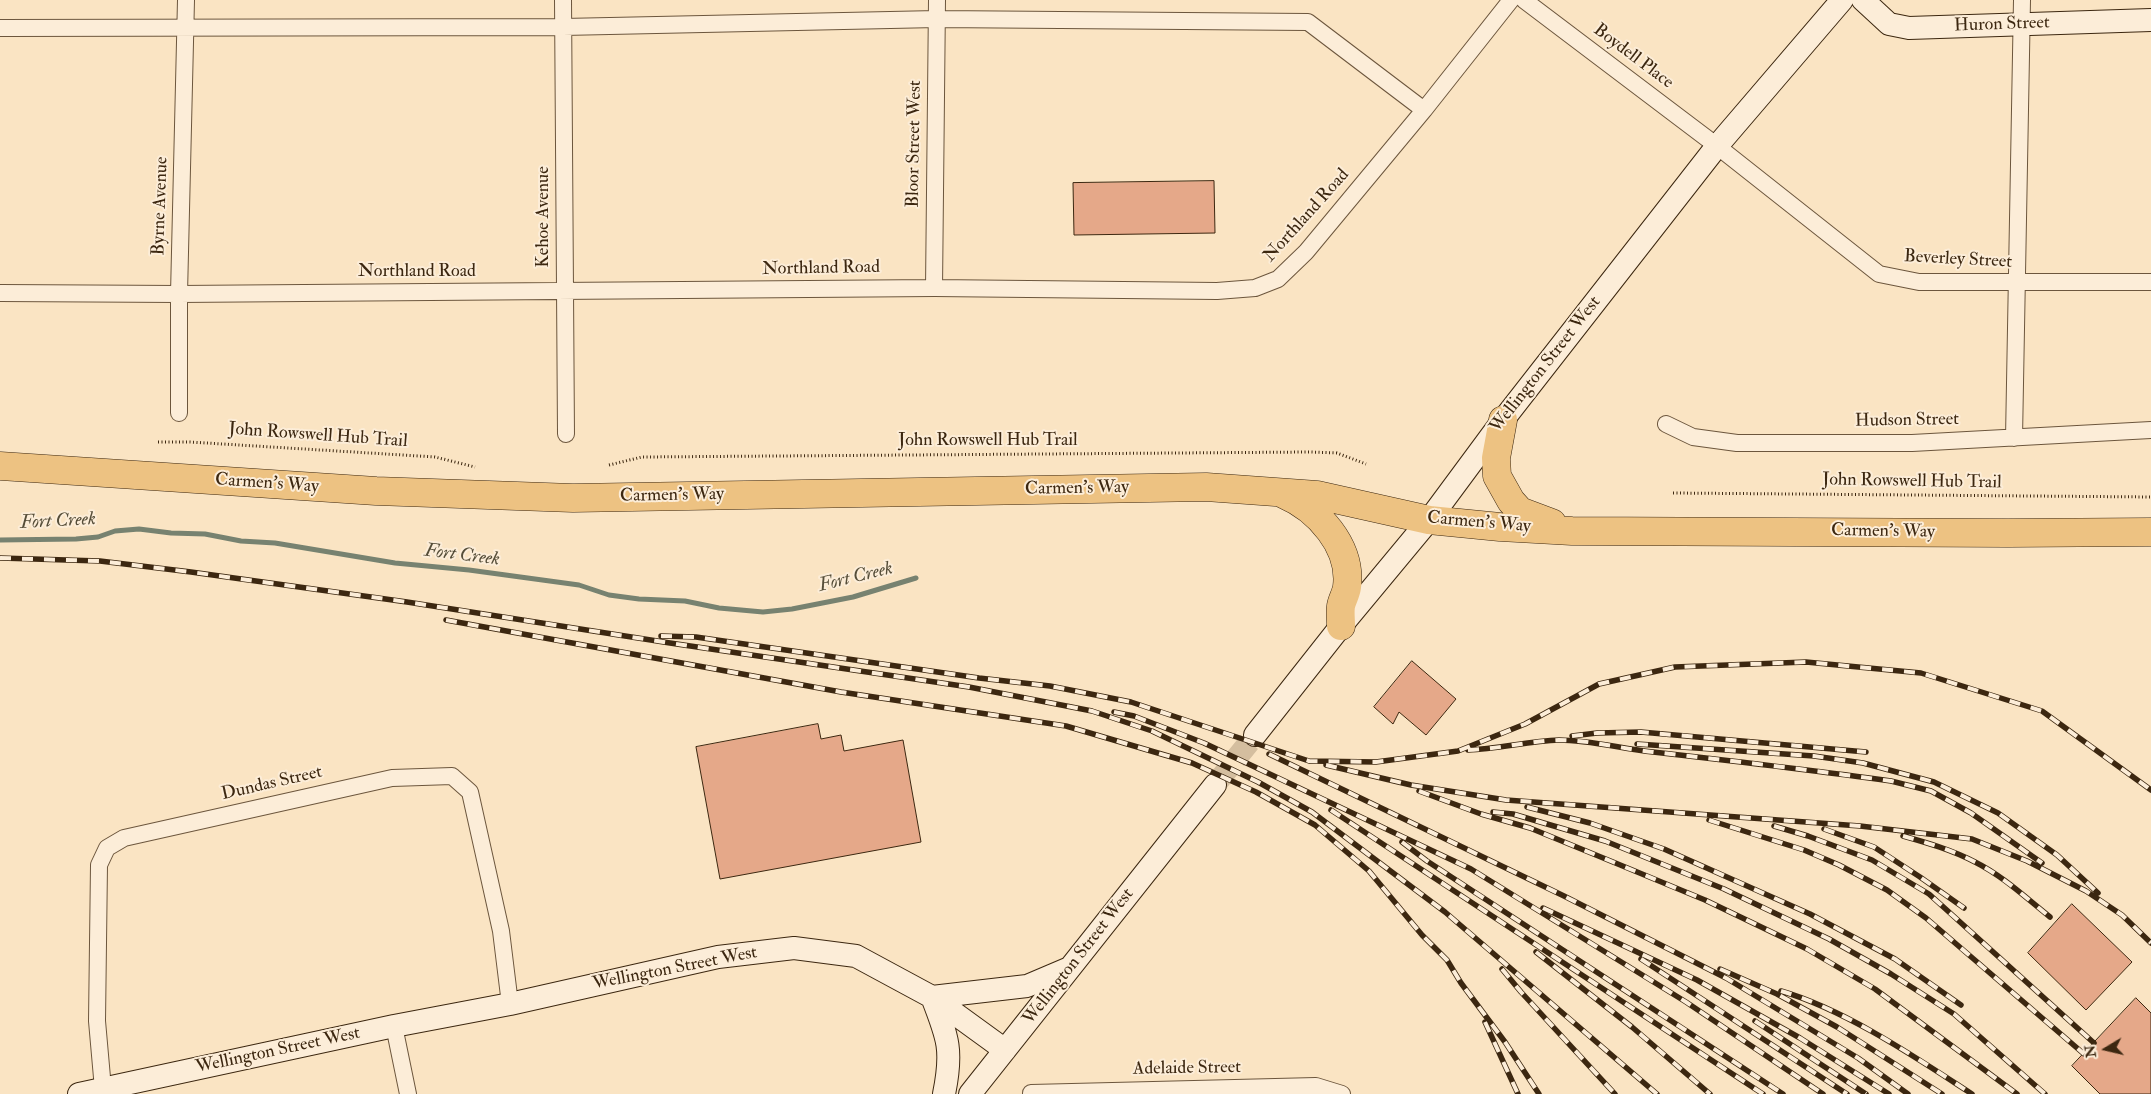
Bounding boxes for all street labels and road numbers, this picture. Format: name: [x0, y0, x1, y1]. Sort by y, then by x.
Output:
street label: Huron Street: [1954, 13, 2050, 37]
street label: Boydell Place: [1589, 20, 1677, 94]
street label: Bloor Street West: [903, 80, 927, 208]
street label: Byrne Avenue: [148, 156, 174, 256]
street label: Northland Road: [1260, 165, 1354, 267]
street label: Kehoe Avenue: [533, 166, 555, 268]
street label: Beverley Street: [1903, 246, 2013, 274]
street label: Northland Road: [762, 257, 880, 281]
street label: Northland Road: [358, 261, 476, 283]
street label: Wellington Street West: [1486, 292, 1606, 438]
street label: Hudson Street: [1855, 409, 1959, 433]
street label: John Rowswell Hub Trail: [228, 419, 408, 453]
street label: John Rowswell Hub Trail: [898, 430, 1078, 452]
street label: Carmen's Way: [214, 470, 320, 498]
street label: John Rowswell Hub Trail: [1822, 470, 2002, 494]
street label: Carmen's Way: [1025, 477, 1129, 501]
street label: Carmen's Way: [620, 484, 724, 508]
street label: Carmen's Way: [1426, 508, 1532, 538]
street label: Carmen's Way: [1831, 520, 1935, 544]
street label: Dundas Street: [219, 762, 325, 806]
street label: Wellington Street West: [1019, 884, 1139, 1030]
street label: Wellington Street West: [591, 942, 759, 996]
street label: Wellington Street West: [194, 1023, 362, 1079]
street label: Adelaide Street: [1133, 1057, 1241, 1081]

